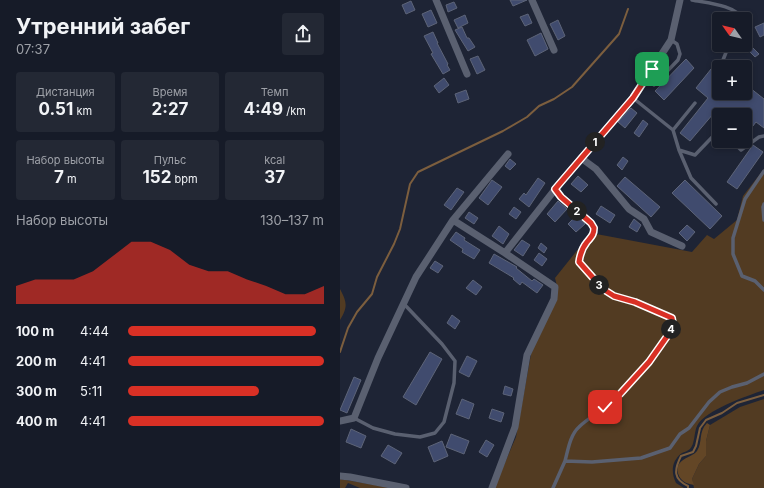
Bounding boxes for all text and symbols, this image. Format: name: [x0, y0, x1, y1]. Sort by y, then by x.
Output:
north arrow: [712, 12, 752, 52]
map controls: [712, 12, 752, 148]
text: Утренний забег: [16, 13, 190, 39]
button: share: [282, 13, 324, 55]
text: 07:37: [16, 41, 50, 57]
pin: [635, 52, 669, 86]
icon: arrive: [641, 58, 663, 80]
button: +: [712, 60, 752, 100]
text: Дистанция: [36, 85, 95, 99]
text: Время: [153, 85, 187, 99]
text: Темп: [261, 85, 288, 99]
text: 0.51: [39, 99, 73, 119]
text: 2:27: [152, 99, 188, 119]
text: 4:49: [243, 99, 283, 119]
text: km: [73, 104, 92, 118]
text: /km: [283, 104, 306, 118]
button: −: [712, 108, 752, 148]
pin: 1: [585, 132, 605, 152]
text: 1: [593, 135, 597, 149]
text: Набор высоты: [26, 153, 104, 167]
text: Пульс: [154, 153, 186, 167]
text: kcal: [264, 153, 285, 167]
text: 7: [54, 167, 64, 187]
text: 152: [142, 167, 171, 187]
text: 37: [264, 167, 285, 187]
text: m: [64, 172, 77, 186]
text: bpm: [171, 172, 198, 186]
pin: 2: [567, 201, 587, 221]
text: 2: [574, 204, 580, 218]
text: Набор высоты: [16, 212, 108, 228]
text: 130–137 m: [260, 212, 324, 228]
pin: 3: [589, 275, 609, 295]
text: 3: [595, 278, 603, 292]
pin: 4: [661, 319, 681, 339]
text: 4: [667, 322, 675, 336]
text: 100 m: [16, 323, 54, 339]
text: 4:44: [80, 323, 109, 339]
text: 200 m: [16, 353, 57, 369]
text: 4:41: [80, 353, 106, 369]
text: 300 m: [16, 383, 57, 399]
text: 5:11: [80, 383, 102, 399]
pin: [588, 390, 622, 424]
icon: check: [594, 396, 616, 418]
text: 400 m: [16, 413, 57, 429]
text: 4:41: [80, 413, 106, 429]

